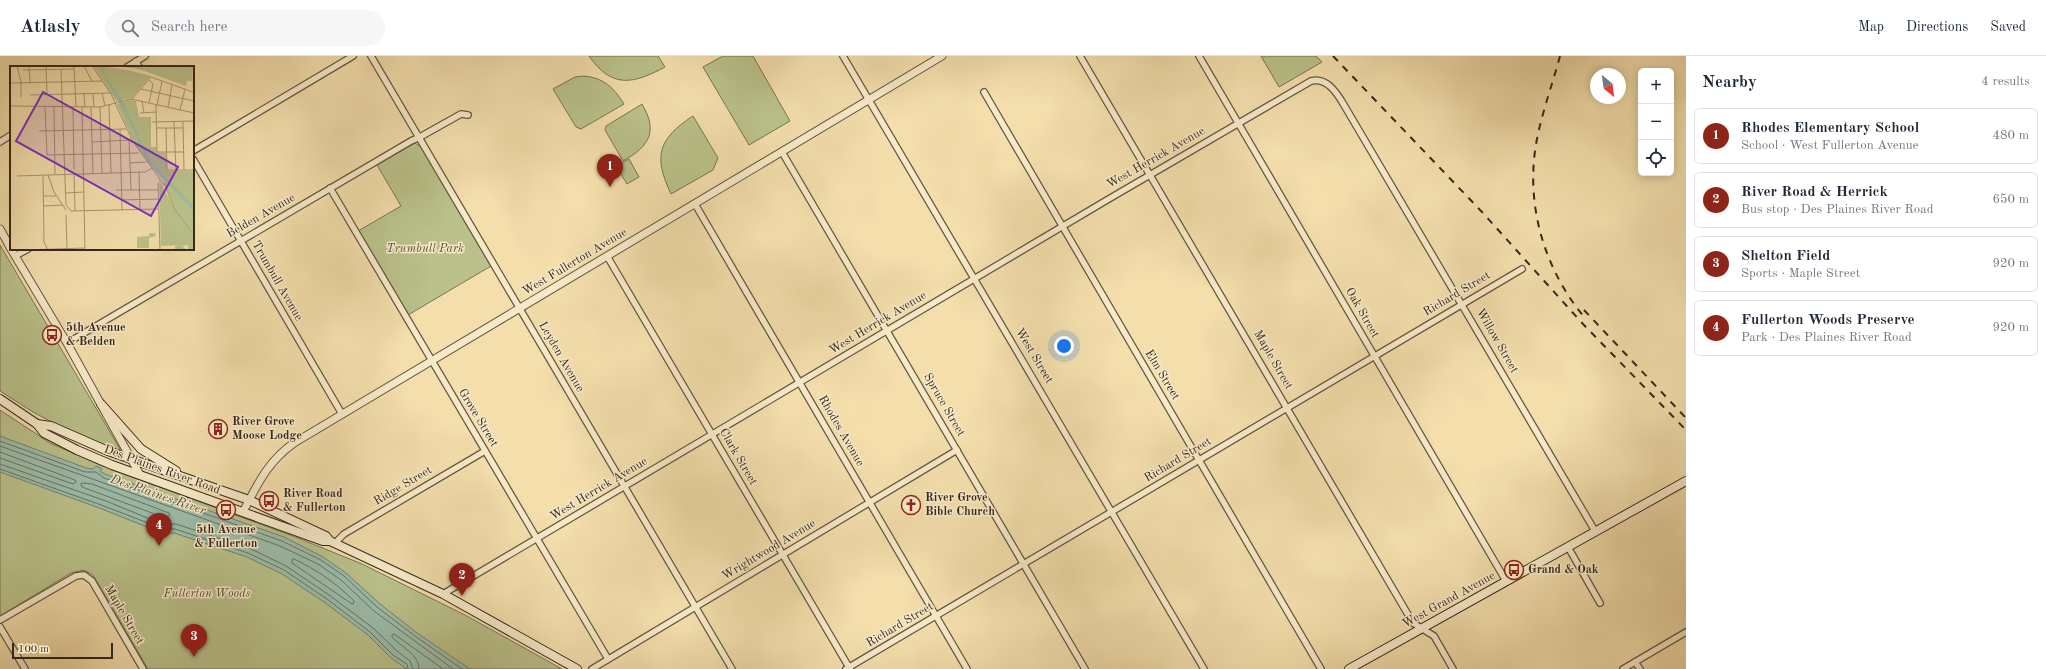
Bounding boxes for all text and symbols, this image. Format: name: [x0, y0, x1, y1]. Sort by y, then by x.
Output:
search box: [105, 10, 385, 46]
icon: search: [119, 17, 141, 39]
text: Atlasly: [20, 18, 81, 37]
text: Search here: [151, 20, 228, 35]
text: Map: [1858, 20, 1884, 34]
text: Directions: [1906, 20, 1968, 34]
text: Saved: [1990, 20, 2026, 34]
inset map: [10, 66, 194, 250]
north arrow: [1590, 68, 1626, 104]
map controls: [1638, 68, 1674, 176]
button: +: [1638, 68, 1674, 104]
text: Nearby: [1702, 74, 1757, 91]
text: 4 results: [1981, 75, 2030, 88]
button: −: [1638, 104, 1674, 140]
text: Rhodes Elementary School: [1741, 121, 1919, 136]
street label: West Herrick Avenue: [1105, 125, 1207, 191]
text: 1: [1712, 129, 1720, 142]
text: 480 m: [1992, 129, 2029, 142]
text: School · West Fullerton Avenue: [1741, 139, 1919, 152]
button: locate: [1638, 140, 1674, 176]
pin: 1: [597, 154, 623, 187]
text: River Road & Herrick: [1741, 185, 1888, 200]
street label: Belden Avenue: [225, 191, 298, 240]
text: 2: [1712, 193, 1720, 206]
text: 650 m: [1992, 193, 2029, 206]
text: Bus stop · Des Plaines River Road: [1741, 203, 1933, 216]
street label: West Fullerton Avenue: [521, 226, 630, 298]
street label: Trumbull Avenue: [249, 239, 305, 323]
park label: Trumbull Park: [386, 243, 464, 255]
text: Shelton Field: [1741, 249, 1830, 264]
text: 3: [1712, 257, 1720, 270]
text: 920 m: [1992, 257, 2029, 270]
text: Sports · Maple Street: [1741, 267, 1860, 280]
street label: Richard Street: [1421, 269, 1493, 319]
street label: Oak Street: [1343, 286, 1381, 340]
street label: West Herrick Avenue: [827, 289, 929, 357]
street label: Willow Street: [1474, 307, 1520, 375]
text: Fullerton Woods Preserve: [1741, 313, 1915, 328]
street label: Leyden Avenue: [536, 320, 586, 395]
place label: 5th Avenue & Belden: [66, 321, 126, 348]
text: 4: [1712, 321, 1720, 334]
text: 920 m: [1992, 321, 2029, 334]
bus stop icon: 5th Avenue & Belden: [41, 324, 63, 346]
street label: West Street: [1013, 326, 1055, 386]
street label: Maple Street: [1251, 328, 1295, 392]
text: Park · Des Plaines River Road: [1741, 331, 1912, 344]
your location: [1054, 336, 1074, 356]
street label: Elm Street: [1142, 348, 1182, 402]
street label: Spruce Street: [921, 371, 967, 439]
street label: Grove Street: [456, 387, 500, 449]
street label: Rhodes Avenue: [816, 394, 866, 469]
place label: River Grove Moose Lodge: [232, 416, 302, 442]
building icon: River Grove Moose Lodge: [207, 418, 229, 440]
street label: Clark Street: [717, 426, 759, 488]
street label: Richard Street: [1142, 435, 1214, 485]
street label: Des Plaines River Road: [102, 442, 222, 498]
street label: West Herrick Avenue: [548, 455, 650, 523]
street label: Ridge Street: [372, 464, 434, 508]
water label: Des Plaines River: [108, 471, 208, 519]
place label: River Road & Fullerton: [283, 488, 346, 514]
bus stop icon: River Road & Fullerton: [258, 490, 280, 512]
place label: River Grove Bible Church: [925, 492, 995, 518]
church icon: River Grove Bible Church: [900, 494, 922, 516]
bus stop icon: 5th Avenue & Fullerton: [215, 499, 237, 521]
pin: 4: [146, 513, 172, 546]
street label: Wrightwood Avenue: [720, 517, 818, 583]
place label: 5th Avenue & Fullerton: [195, 523, 258, 550]
bus stop icon: Grand & Oak: [1503, 559, 1525, 581]
pin: 2: [449, 563, 475, 596]
place label: Grand & Oak: [1528, 564, 1599, 576]
street label: West Grand Avenue: [1401, 569, 1498, 630]
street label: Maple Street: [102, 583, 146, 647]
park label: Fullerton Woods: [162, 588, 251, 600]
street label: Richard Street: [864, 600, 936, 650]
pin: 3: [181, 624, 207, 657]
scale bar: [12, 641, 113, 660]
text: 100 m: [18, 644, 49, 655]

